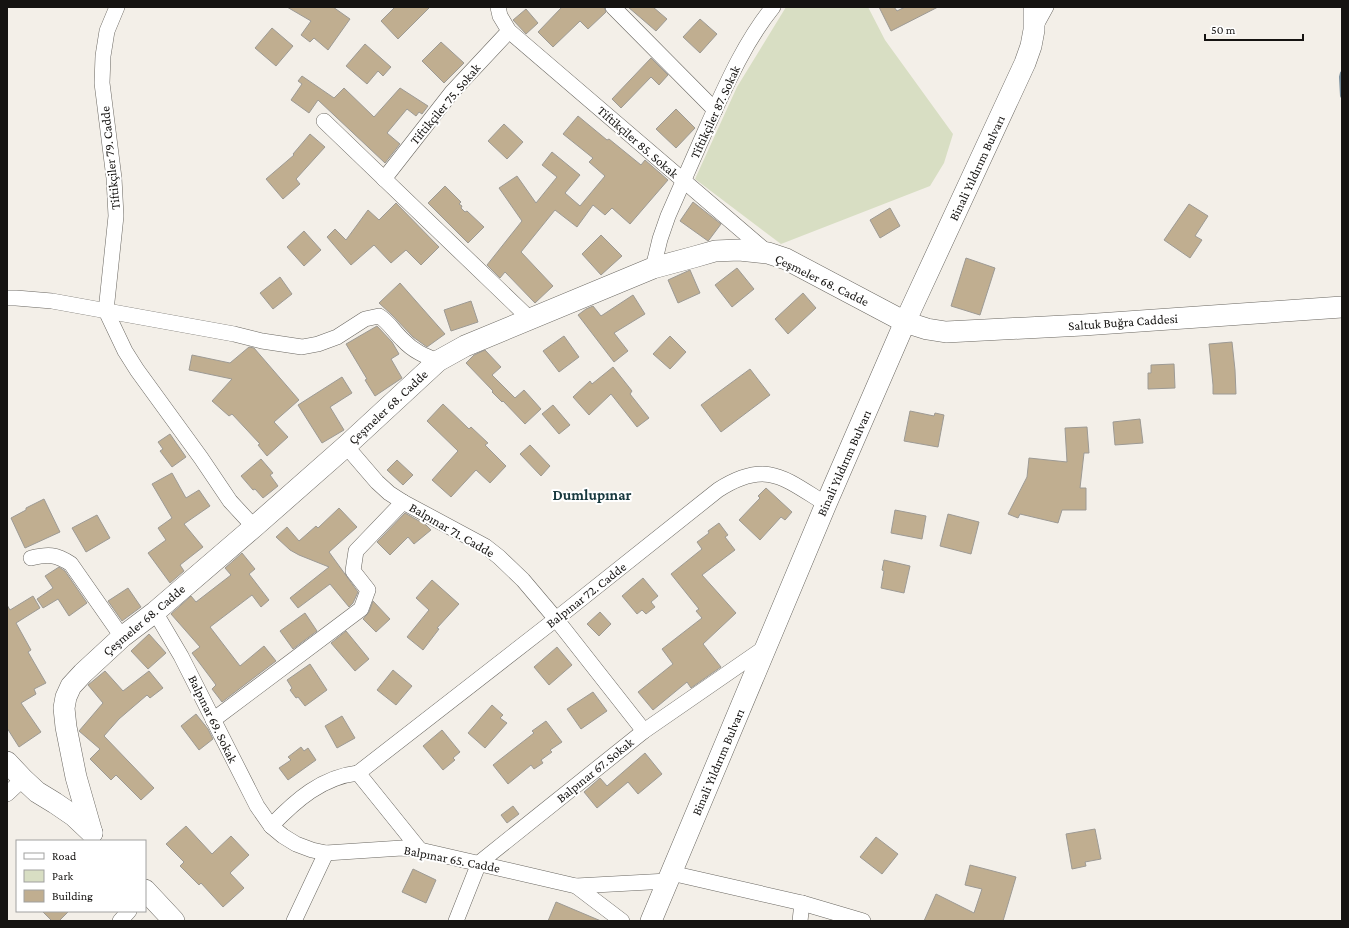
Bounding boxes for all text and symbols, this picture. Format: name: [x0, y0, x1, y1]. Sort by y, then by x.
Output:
scale bar: [1205, 16, 1303, 42]
text: 50 m: [1211, 23, 1236, 37]
street label: Tiftikçiler 75. Sokak: [407, 60, 484, 148]
street label: Tiftikçiler 87. Sokak: [687, 62, 744, 161]
street label: Tiftikçiler 85. Sokak: [594, 103, 682, 182]
street label: Tiftikçiler 79. Cadde: [97, 105, 123, 210]
street label: Binali Yıldırım Bulvarı: [946, 112, 1008, 223]
street label: Çeşmeler 68. Cadde: [773, 251, 872, 309]
street label: Saltuk Buğra Caddesi: [1068, 311, 1179, 333]
street label: Çeşmeler 68. Cadde: [345, 366, 431, 447]
street label: Binali Yıldırım Bulvarı: [814, 407, 874, 518]
district label: Dumlupınar: [553, 487, 631, 503]
street label: Balpınar 71. Cadde: [407, 500, 497, 561]
street label: Balpınar 72. Cadde: [543, 559, 629, 631]
street label: Çeşmeler 68. Cadde: [100, 581, 188, 659]
street label: Balpınar 69. Sokak: [185, 673, 241, 766]
street label: Binali Yıldırım Bulvarı: [689, 706, 748, 818]
street label: Balpınar 67. Sokak: [553, 734, 637, 806]
legend: [16, 840, 146, 912]
street label: Balpınar 65. Cadde: [403, 842, 502, 876]
text: Road: [52, 849, 77, 863]
text: Park: [52, 869, 74, 883]
text: Building: [52, 889, 93, 903]

